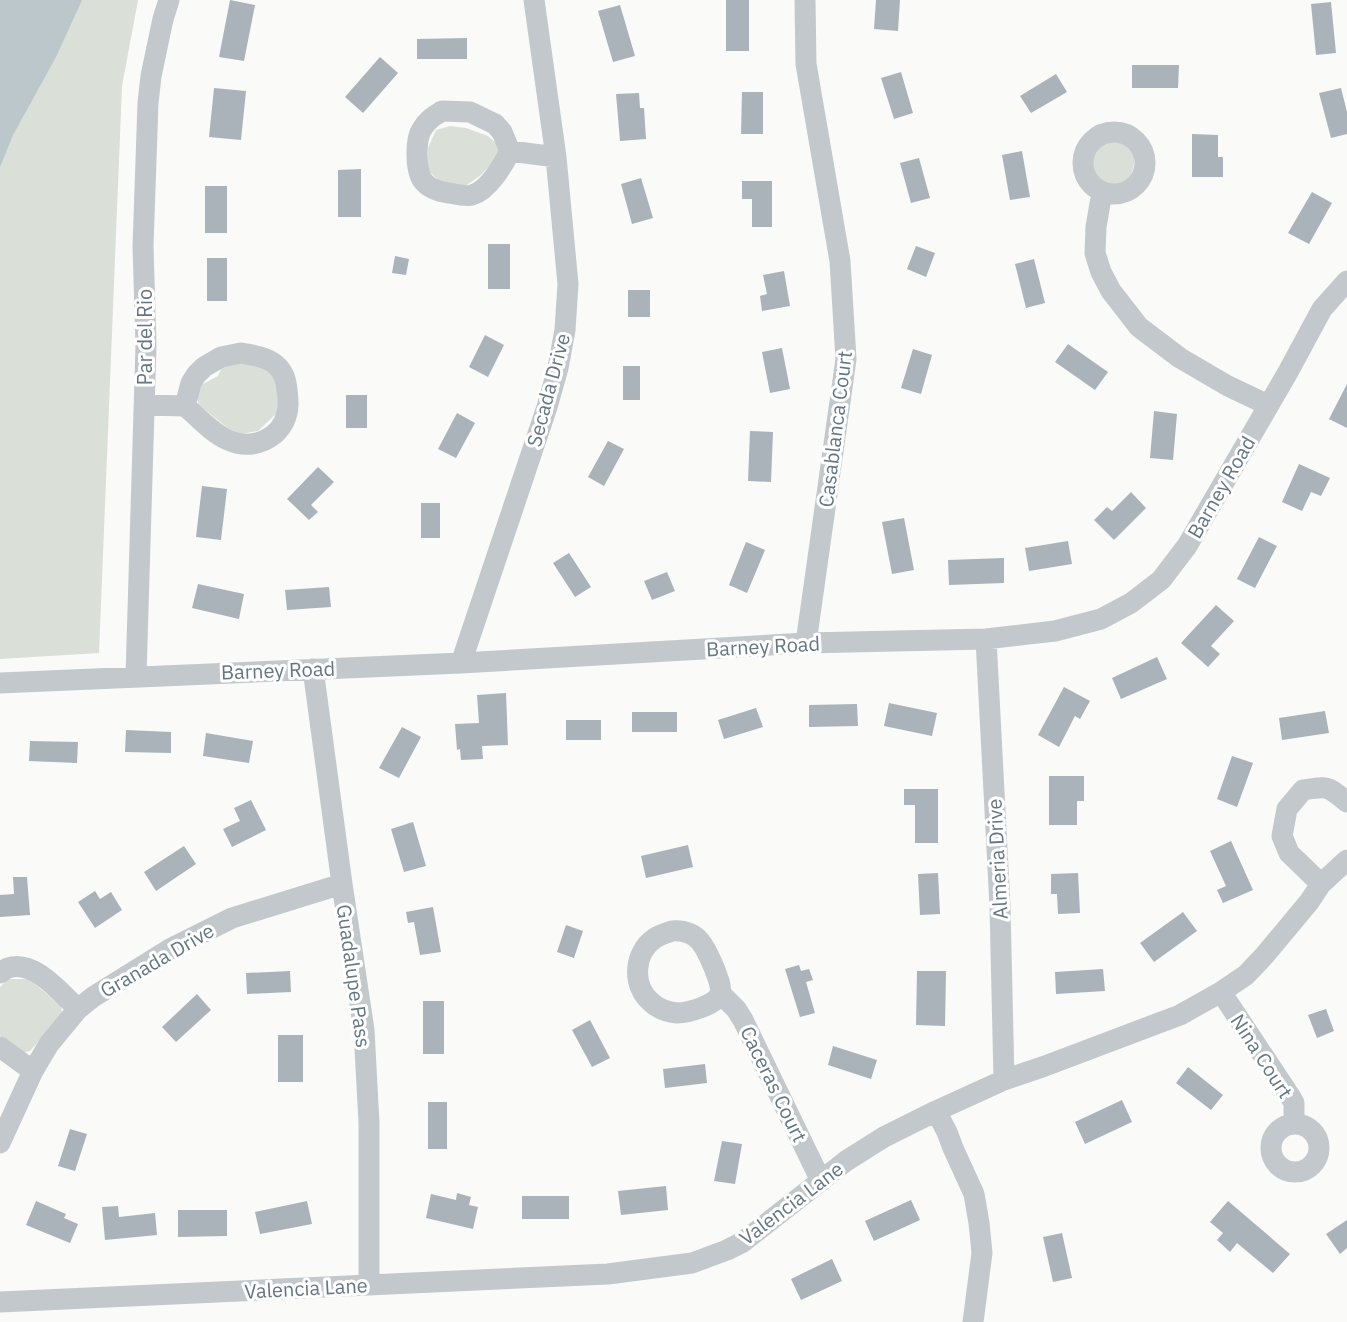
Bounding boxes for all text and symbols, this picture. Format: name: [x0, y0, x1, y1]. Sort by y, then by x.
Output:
street label: Par del Rio: [131, 289, 158, 385]
street label: Secada Drive: [520, 330, 576, 450]
street label: Casablanca Court: [812, 349, 858, 509]
street label: Barney Road: [1181, 431, 1261, 543]
street label: Barney Road: [705, 630, 821, 662]
street label: Barney Road: [221, 655, 335, 685]
street label: Almeria Drive: [980, 798, 1014, 920]
street label: Guadalupe Pass: [331, 903, 377, 1049]
street label: Granada Drive: [95, 916, 219, 1004]
street label: Nina Court: [1225, 1009, 1299, 1103]
street label: Caceras Court: [734, 1022, 814, 1146]
street label: Valencia Lane: [734, 1155, 848, 1251]
street label: Valencia Lane: [244, 1271, 368, 1305]

